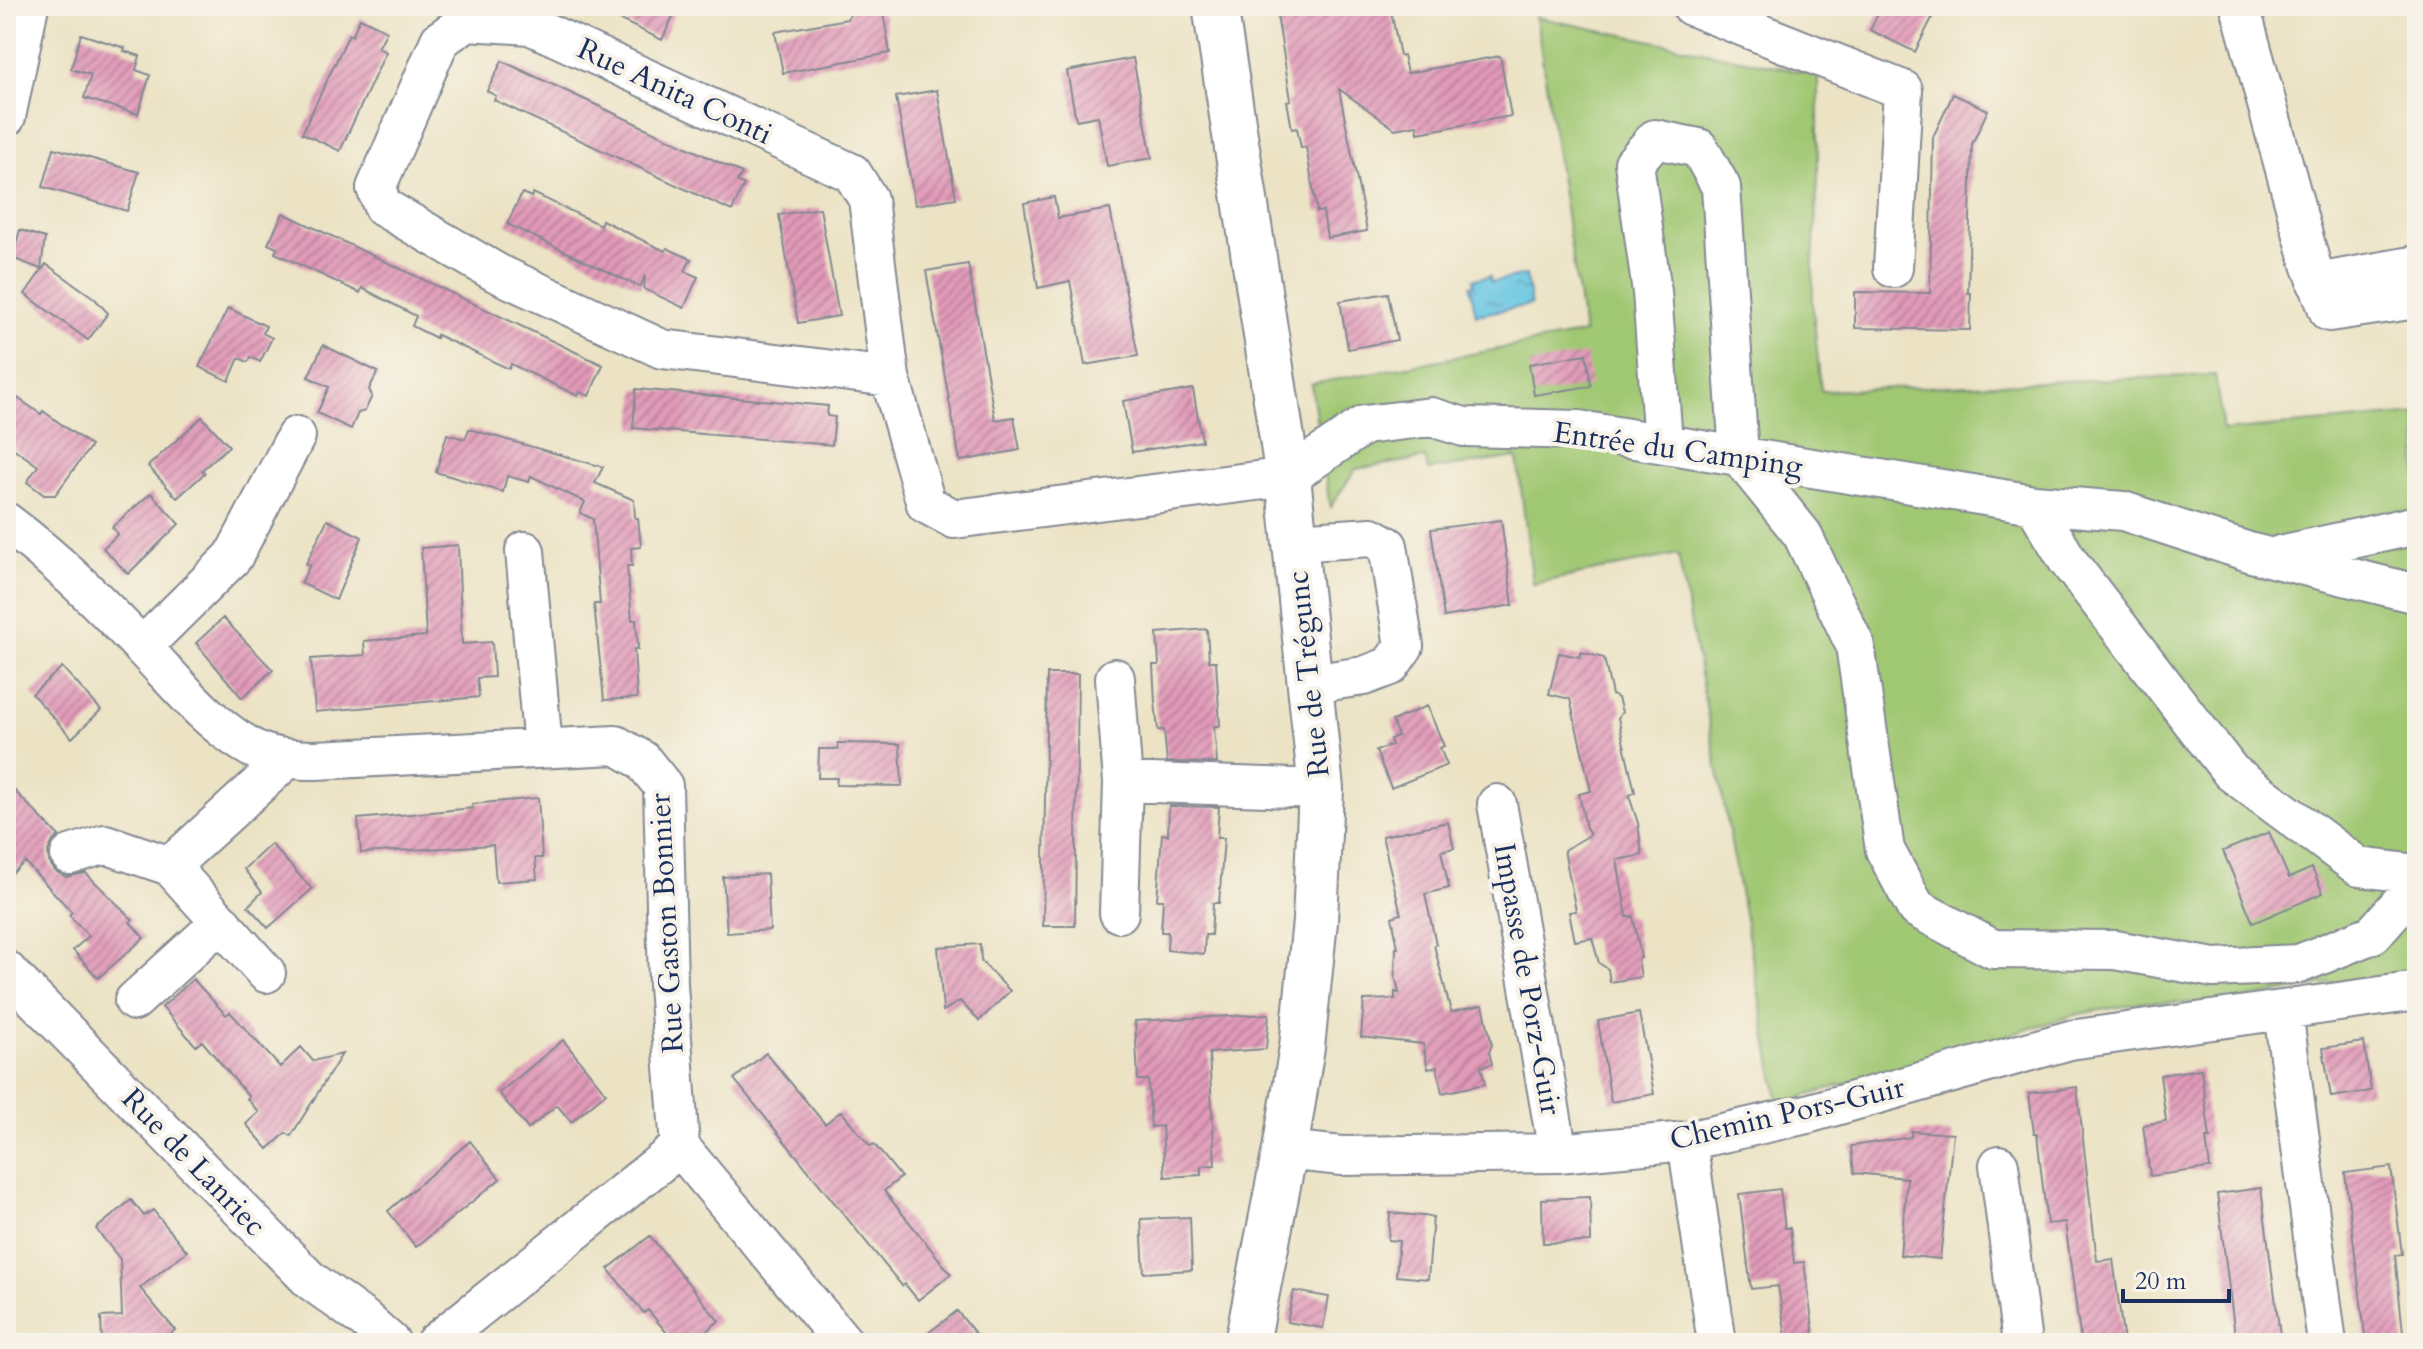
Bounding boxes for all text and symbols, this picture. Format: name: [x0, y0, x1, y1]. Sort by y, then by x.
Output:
street label: Rue Anita Conti: [571, 28, 779, 154]
street label: Entrée du Camping: [1551, 412, 1805, 487]
street label: Rue de Trégunc: [1277, 569, 1340, 779]
street label: Rue Gaston Bonnier: [639, 792, 694, 1054]
street label: Impasse de Porz-Guir: [1483, 840, 1572, 1118]
street label: Chemin Pors-Guir: [1666, 1067, 1909, 1160]
street label: Rue de Lanriec: [112, 1079, 275, 1245]
scale bar: [2123, 1253, 2229, 1303]
text: 20 m: [2135, 1265, 2187, 1298]

